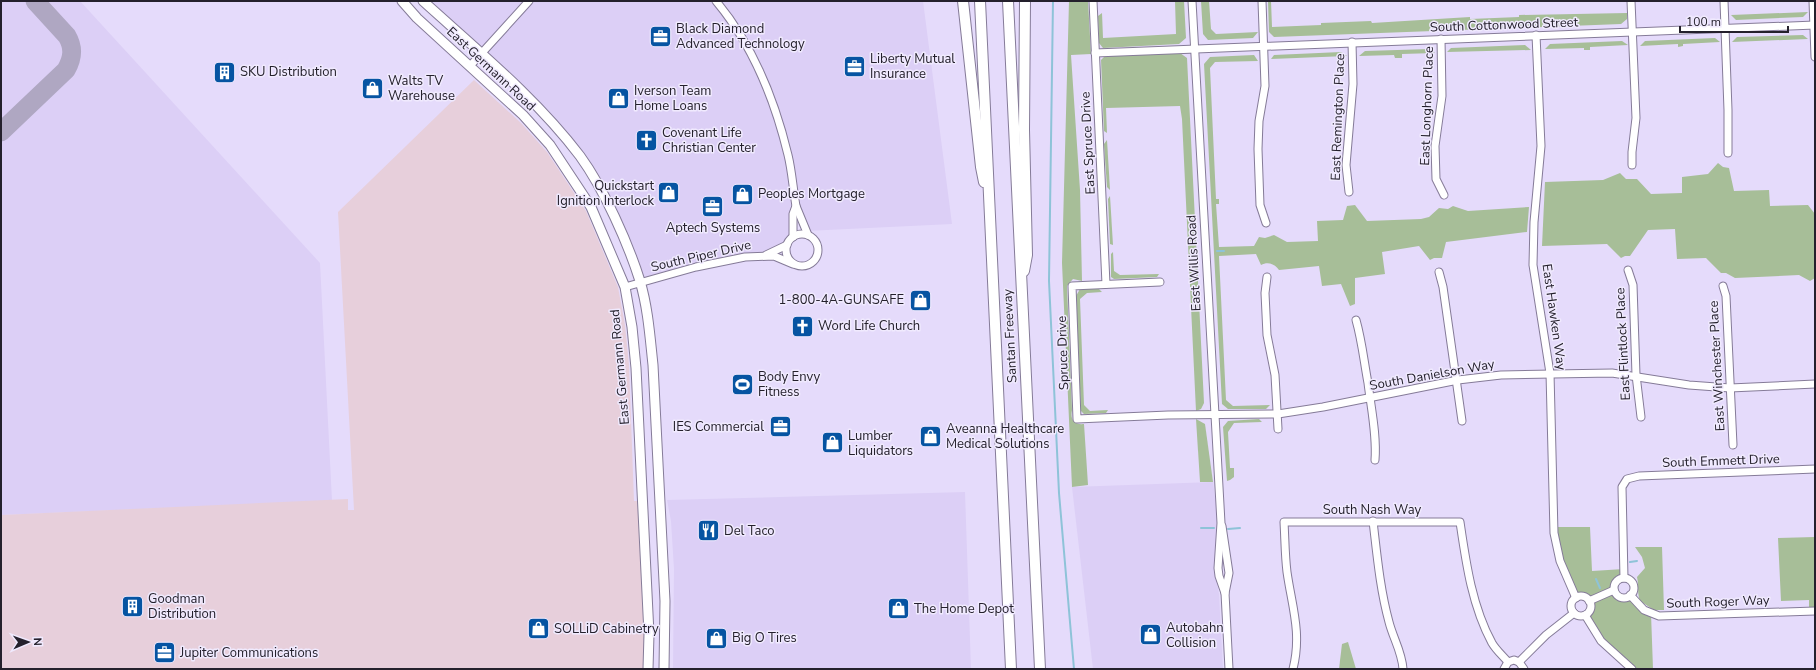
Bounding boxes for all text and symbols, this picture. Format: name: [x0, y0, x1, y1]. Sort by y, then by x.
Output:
scale bar: [1680, 8, 1788, 34]
street label: South Cottonwood Street: [1430, 13, 1579, 37]
text: 100 m: [1686, 14, 1721, 30]
place label: Black Diamond Advanced Technology: [676, 20, 805, 53]
street label: East Germann Road: [443, 23, 539, 115]
office icon: Black Diamond Advanced Technology: [647, 23, 673, 49]
street label: East Longhorn Place: [1416, 46, 1438, 166]
place label: Liberty Mutual Insurance: [870, 50, 955, 83]
office icon: Liberty Mutual Insurance: [841, 53, 867, 79]
street label: East Remington Place: [1327, 53, 1349, 181]
building icon: SKU Distribution: [212, 59, 238, 85]
place label: SKU Distribution: [240, 63, 337, 81]
place label: Walts TV Warehouse: [388, 72, 455, 105]
shop icon: Walts TV Warehouse: [359, 75, 385, 101]
place label: Iverson Team Home Loans: [634, 82, 711, 115]
shop icon: Iverson Team Home Loans: [605, 85, 631, 111]
street label: East Spruce Drive: [1076, 91, 1100, 195]
place label: Covenant Life Christian Center: [662, 124, 756, 157]
church icon: Covenant Life Christian Center: [634, 127, 660, 153]
place label: Quickstart Ignition Interlock: [557, 177, 654, 210]
shop icon: Quickstart Ignition Interlock: [656, 180, 682, 206]
shop icon: Peoples Mortgage: [730, 181, 756, 207]
place label: Peoples Mortgage: [758, 185, 865, 203]
office icon: Aptech Systems: [700, 193, 726, 219]
street label: East Willis Road: [1182, 214, 1206, 312]
place label: Aptech Systems: [666, 219, 760, 237]
street label: South Piper Drive: [649, 236, 753, 276]
street label: East Hawken Way: [1538, 263, 1570, 372]
shop icon: 1-800-4A-GUNSAFE: [907, 287, 933, 313]
street label: East Flintlock Place: [1611, 287, 1635, 401]
street label: Santan Freeway: [999, 288, 1021, 383]
place label: 1-800-4A-GUNSAFE: [779, 291, 904, 309]
street label: East Winchester Place: [1705, 300, 1729, 432]
street label: East Germann Road: [606, 309, 634, 425]
church icon: Word Life Church: [790, 313, 816, 339]
street label: Spruce Drive: [1053, 315, 1073, 391]
place label: Word Life Church: [818, 317, 920, 335]
street label: South Danielson Way: [1368, 355, 1496, 395]
place label: Body Envy Fitness: [758, 368, 820, 401]
sports icon: Body Envy Fitness: [730, 371, 756, 397]
office icon: IES Commercial: [767, 414, 793, 440]
place label: IES Commercial: [673, 418, 764, 436]
place label: Aveanna Healthcare Medical Solutions: [946, 420, 1064, 453]
shop icon: Aveanna Healthcare Medical Solutions: [917, 423, 943, 449]
place label: Lumber Liquidators: [848, 427, 913, 460]
shop icon: Lumber Liquidators: [820, 430, 846, 456]
street label: South Emmett Drive: [1662, 450, 1780, 472]
street label: South Nash Way: [1323, 501, 1421, 519]
restaurant icon: Del Taco: [696, 518, 722, 544]
place label: Del Taco: [724, 522, 775, 540]
place label: Goodman Distribution: [148, 590, 216, 623]
street label: South Roger Way: [1666, 591, 1770, 613]
building icon: Goodman Distribution: [119, 593, 145, 619]
shop icon: The Home Depot: [885, 596, 911, 622]
place label: The Home Depot: [914, 600, 1014, 618]
shop icon: SOLLiD Cabinetry: [525, 616, 551, 642]
place label: Autobahn Collision: [1166, 619, 1224, 652]
place label: SOLLiD Cabinetry: [554, 620, 659, 638]
north arrow: [8, 622, 48, 662]
shop icon: Autobahn Collision: [1137, 622, 1163, 648]
shop icon: Big O Tires: [704, 625, 730, 651]
place label: Big O Tires: [732, 629, 797, 647]
text: N: [30, 637, 45, 646]
office icon: Jupiter Communications: [151, 640, 177, 666]
place label: Jupiter Communications: [179, 644, 318, 662]

